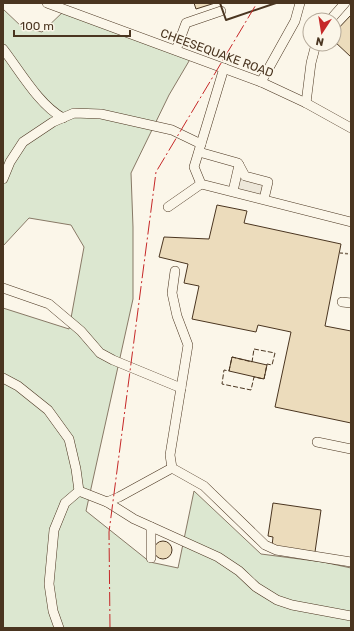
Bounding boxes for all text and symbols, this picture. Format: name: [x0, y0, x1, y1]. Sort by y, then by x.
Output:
scale bar: [14, 12, 130, 38]
north arrow: [302, 12, 342, 52]
text: 100 m: [20, 19, 54, 33]
street label: CHEESEQUAKE ROAD: [158, 26, 276, 80]
text: N: [315, 34, 325, 48]

